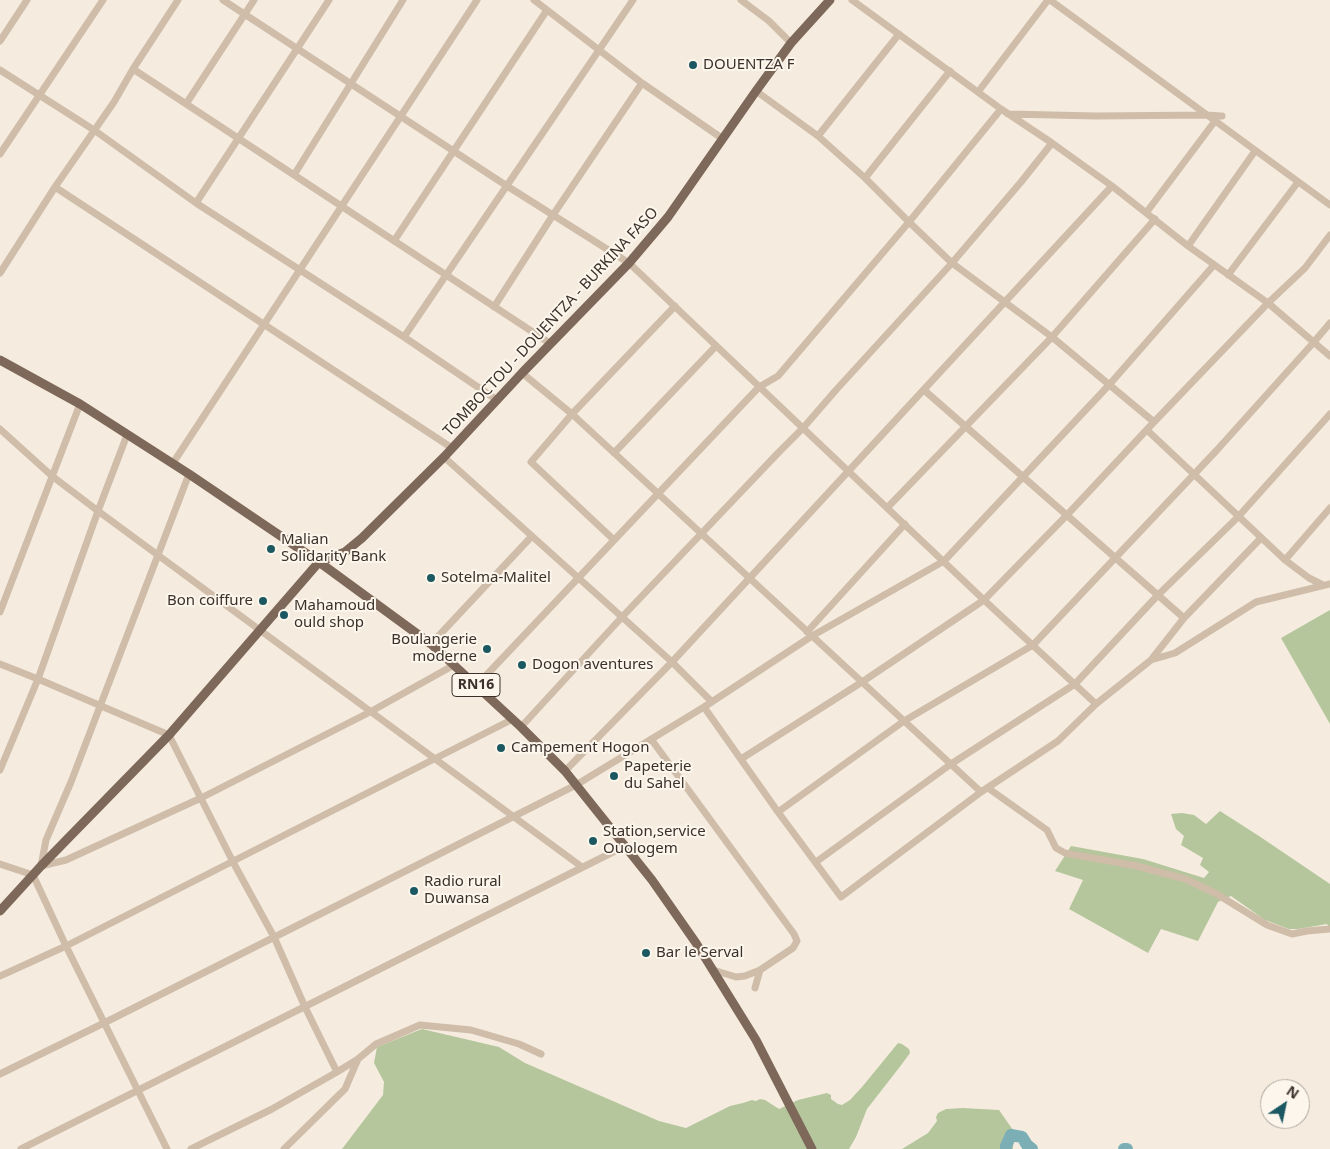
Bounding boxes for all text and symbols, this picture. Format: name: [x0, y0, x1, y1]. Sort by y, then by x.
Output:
place label: DOUENTZA F: [703, 56, 795, 74]
marker: DOUENTZA F: [687, 59, 699, 71]
street label: TOMBOCTOU - DOUENTZA - BURKINA FASO: [440, 204, 662, 440]
place label: Malian Solidarity Bank: [281, 531, 386, 566]
marker: Malian Solidarity Bank: [265, 543, 277, 555]
place label: Sotelma-Malitel: [441, 569, 551, 587]
marker: Sotelma-Malitel: [425, 572, 437, 584]
place label: Bon coiffure: [167, 592, 253, 610]
marker: Bon coiffure: [257, 595, 269, 607]
place label: Mahamoud ould shop: [294, 597, 375, 632]
marker: Mahamoud ould shop: [278, 609, 290, 621]
place label: Boulangerie moderne: [391, 631, 477, 666]
marker: Boulangerie moderne: [481, 643, 493, 655]
place label: Dogon aventures: [532, 656, 653, 674]
marker: Dogon aventures: [516, 659, 528, 671]
road number: RN16: [452, 674, 500, 696]
place label: Campement Hogon: [511, 739, 649, 757]
marker: Campement Hogon: [495, 742, 507, 754]
place label: Papeterie du Sahel: [624, 758, 692, 793]
marker: Papeterie du Sahel: [608, 770, 620, 782]
place label: Station,service Ouologem: [603, 823, 706, 858]
marker: Station,service Ouologem: [587, 835, 599, 847]
place label: Radio rural Duwansa: [424, 873, 501, 908]
marker: Radio rural Duwansa: [408, 885, 420, 897]
place label: Bar le Serval: [656, 944, 743, 962]
marker: Bar le Serval: [640, 947, 652, 959]
north arrow: [1260, 1079, 1310, 1129]
text: N: [1283, 1081, 1303, 1103]

